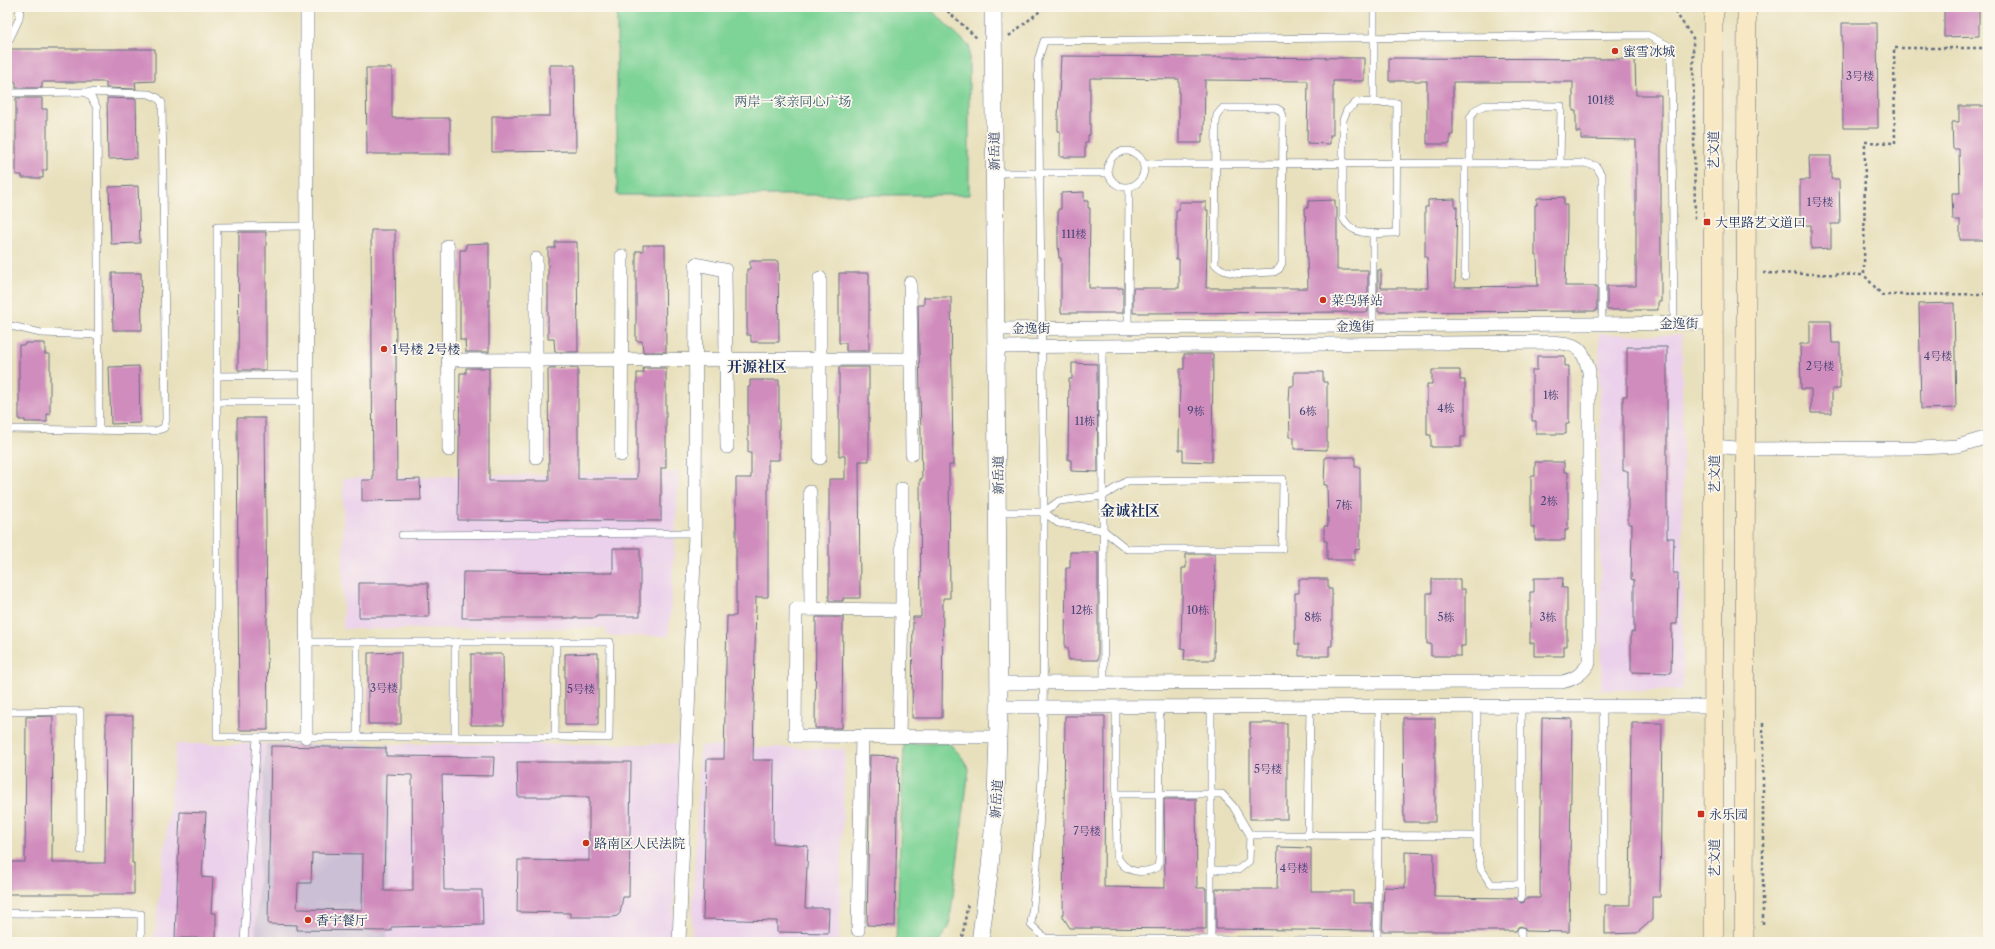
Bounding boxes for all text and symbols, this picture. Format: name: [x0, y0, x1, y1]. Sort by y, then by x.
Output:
place label: 蜜雪冰城: [1623, 43, 1675, 59]
marker: 蜜雪冰城: [1610, 46, 1620, 56]
house number: 3号楼: [1846, 69, 1874, 83]
park label: 两岸一家亲同心广场: [734, 93, 852, 109]
house number: 101楼: [1587, 93, 1615, 107]
street label: 艺文道: [1705, 130, 1721, 170]
street label: 新岳道: [986, 131, 1002, 171]
house number: 1号楼: [1807, 195, 1833, 209]
place label: 大里路艺文道口: [1715, 214, 1806, 230]
marker: 大里路艺文道口: [1702, 217, 1712, 227]
house number: 111楼: [1062, 227, 1086, 241]
place label: 菜鸟驿站: [1331, 292, 1383, 308]
marker: 菜鸟驿站: [1318, 295, 1328, 305]
street label: 金逸街: [1659, 315, 1699, 331]
street label: 金逸街: [1335, 318, 1375, 334]
street label: 金逸街: [1011, 320, 1051, 336]
place label: 1号楼 2号楼: [392, 341, 460, 357]
marker: 1号楼 2号楼: [379, 344, 389, 354]
house number: 4号楼: [1924, 349, 1952, 363]
district label: 开源社区: [727, 357, 787, 376]
house number: 2号楼: [1806, 359, 1834, 373]
house number: 1栋: [1543, 388, 1559, 402]
house number: 4栋: [1437, 401, 1455, 415]
house number: 9栋: [1187, 404, 1205, 418]
house number: 6栋: [1299, 404, 1317, 418]
house number: 11栋: [1075, 414, 1095, 428]
street label: 艺文道: [1706, 454, 1722, 494]
street label: 新岳道: [990, 455, 1006, 495]
house number: 2栋: [1540, 494, 1558, 508]
house number: 7栋: [1336, 498, 1352, 512]
district label: 金诚社区: [1100, 501, 1160, 520]
house number: 12栋: [1071, 603, 1093, 617]
house number: 10栋: [1187, 603, 1209, 617]
house number: 8栋: [1304, 610, 1322, 624]
house number: 5栋: [1438, 610, 1454, 624]
house number: 3栋: [1539, 610, 1557, 624]
house number: 3号楼: [370, 681, 398, 695]
house number: 5号楼: [567, 682, 595, 696]
house number: 5号楼: [1254, 762, 1282, 776]
street label: 新岳道: [987, 779, 1005, 819]
place label: 永乐园: [1709, 806, 1748, 822]
marker: 永乐园: [1696, 809, 1706, 819]
house number: 7号楼: [1073, 824, 1101, 838]
place label: 路南区人民法院: [594, 835, 685, 851]
marker: 路南区人民法院: [581, 838, 591, 848]
street label: 艺文道: [1706, 838, 1722, 878]
house number: 4号楼: [1280, 861, 1308, 875]
place label: 香宇餐厅: [316, 912, 368, 928]
marker: 香宇餐厅: [303, 915, 313, 925]

